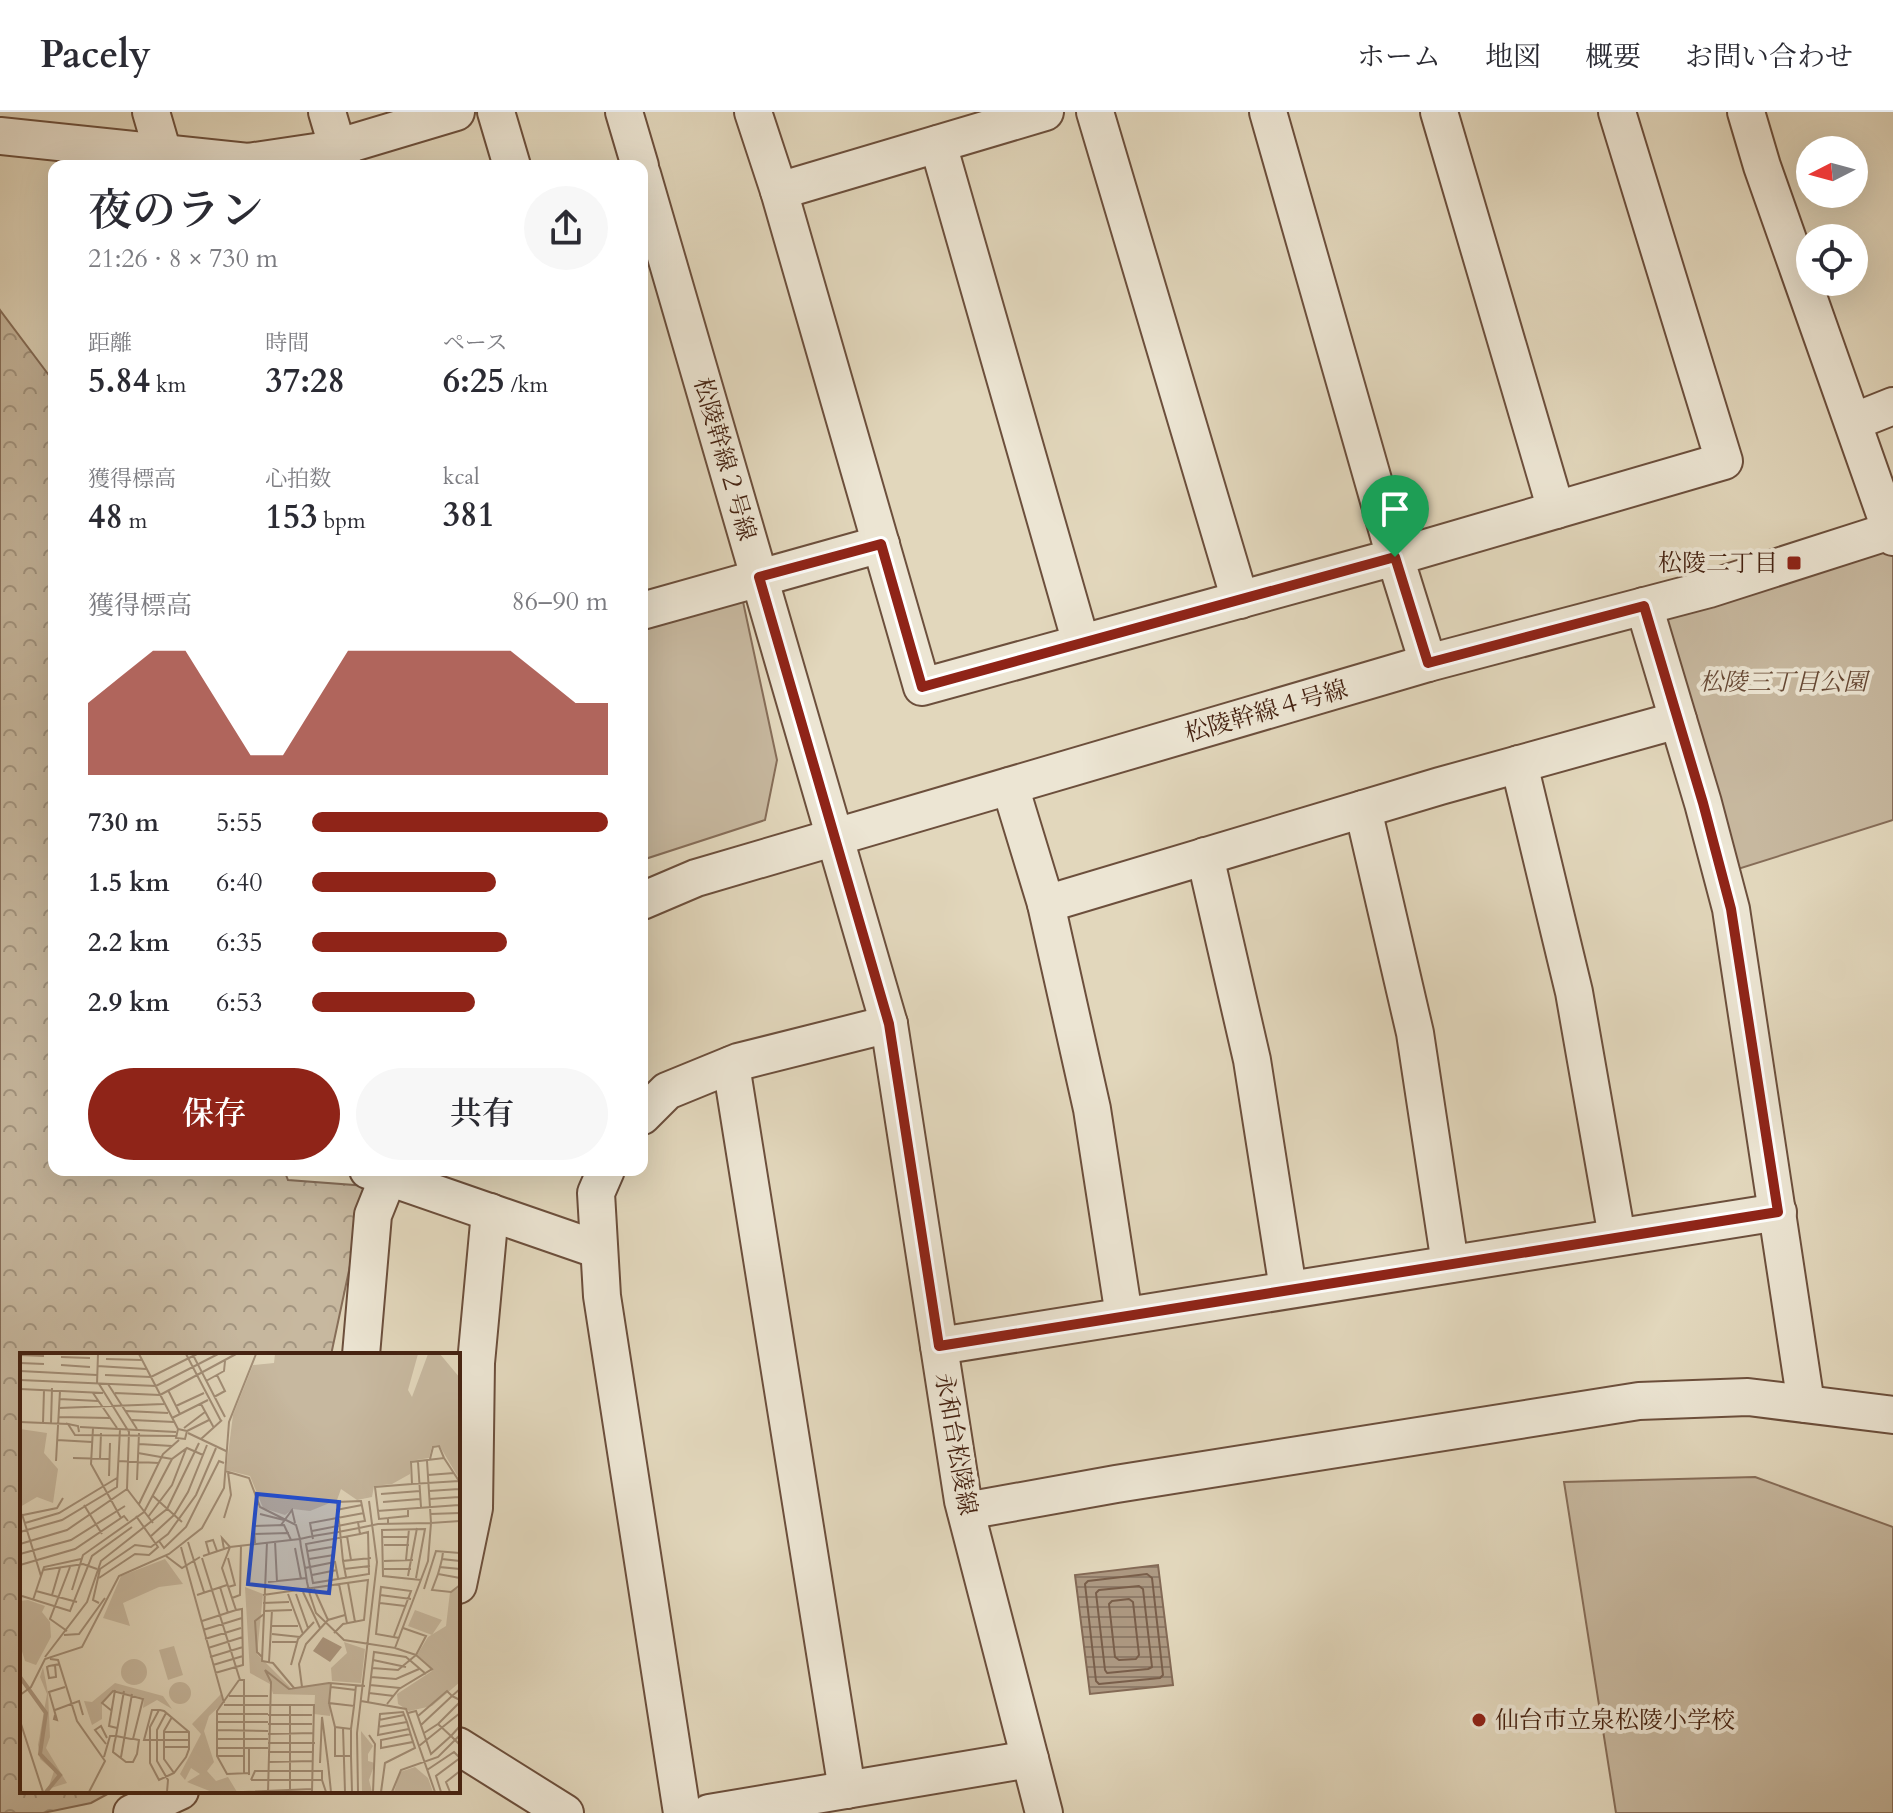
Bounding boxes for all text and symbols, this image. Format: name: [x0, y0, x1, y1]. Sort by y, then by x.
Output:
text: Pacely: [40, 29, 151, 81]
text: ホーム: [1357, 38, 1441, 76]
text: 地図: [1485, 38, 1541, 76]
text: 概要: [1585, 38, 1641, 76]
text: お問い合わせ: [1685, 38, 1853, 76]
north arrow: [1796, 136, 1868, 208]
map controls: [1796, 136, 1868, 296]
text: 夜のラン: [88, 181, 264, 241]
button: share: [524, 186, 608, 270]
button: locate: [1796, 224, 1868, 296]
text: 21:26 · 8 × 730 m: [88, 241, 278, 276]
text: 距離: [88, 328, 132, 358]
text: 時間: [265, 328, 309, 358]
text: ペース: [443, 328, 508, 358]
text: 5.84: [88, 358, 150, 404]
text: 37:28: [265, 358, 345, 404]
text: 6:25: [443, 358, 505, 404]
text: km: [150, 370, 186, 400]
text: /km: [505, 370, 548, 400]
street label: 松陵幹線２号線: [686, 374, 764, 544]
text: kcal: [443, 462, 480, 492]
text: 獲得標高: [88, 464, 176, 494]
text: 心拍数: [265, 464, 331, 494]
pin: [1361, 475, 1429, 557]
icon: arrive: [1373, 487, 1417, 531]
text: 381: [443, 492, 495, 538]
text: 48: [88, 494, 123, 540]
text: 153: [265, 494, 318, 540]
text: m: [123, 506, 147, 536]
text: bpm: [318, 506, 366, 536]
place label: 松陵二丁目: [1658, 547, 1778, 580]
marker: 松陵二丁目: [1785, 554, 1803, 572]
text: 86–90 m: [511, 584, 608, 619]
text: 獲得標高: [88, 588, 192, 623]
park label: 松陵三丁目公園: [1699, 666, 1871, 699]
street label: 松陵幹線４号線: [1181, 672, 1351, 750]
text: 730 m: [88, 805, 159, 840]
text: 5:55: [216, 805, 263, 840]
text: 1.5 km: [88, 865, 169, 900]
text: 6:40: [216, 865, 263, 900]
text: 2.2 km: [88, 925, 169, 960]
text: 6:35: [216, 925, 263, 960]
text: 2.9 km: [88, 985, 169, 1020]
text: 6:53: [216, 985, 263, 1020]
button: 保存: [88, 1068, 340, 1160]
button: 共有: [356, 1068, 608, 1160]
inset map: [20, 1353, 460, 1793]
street label: 永和台松陵線: [927, 1370, 984, 1518]
place label: 仙台市立泉松陵小学校: [1495, 1704, 1735, 1737]
marker: 仙台市立泉松陵小学校: [1470, 1711, 1488, 1729]

